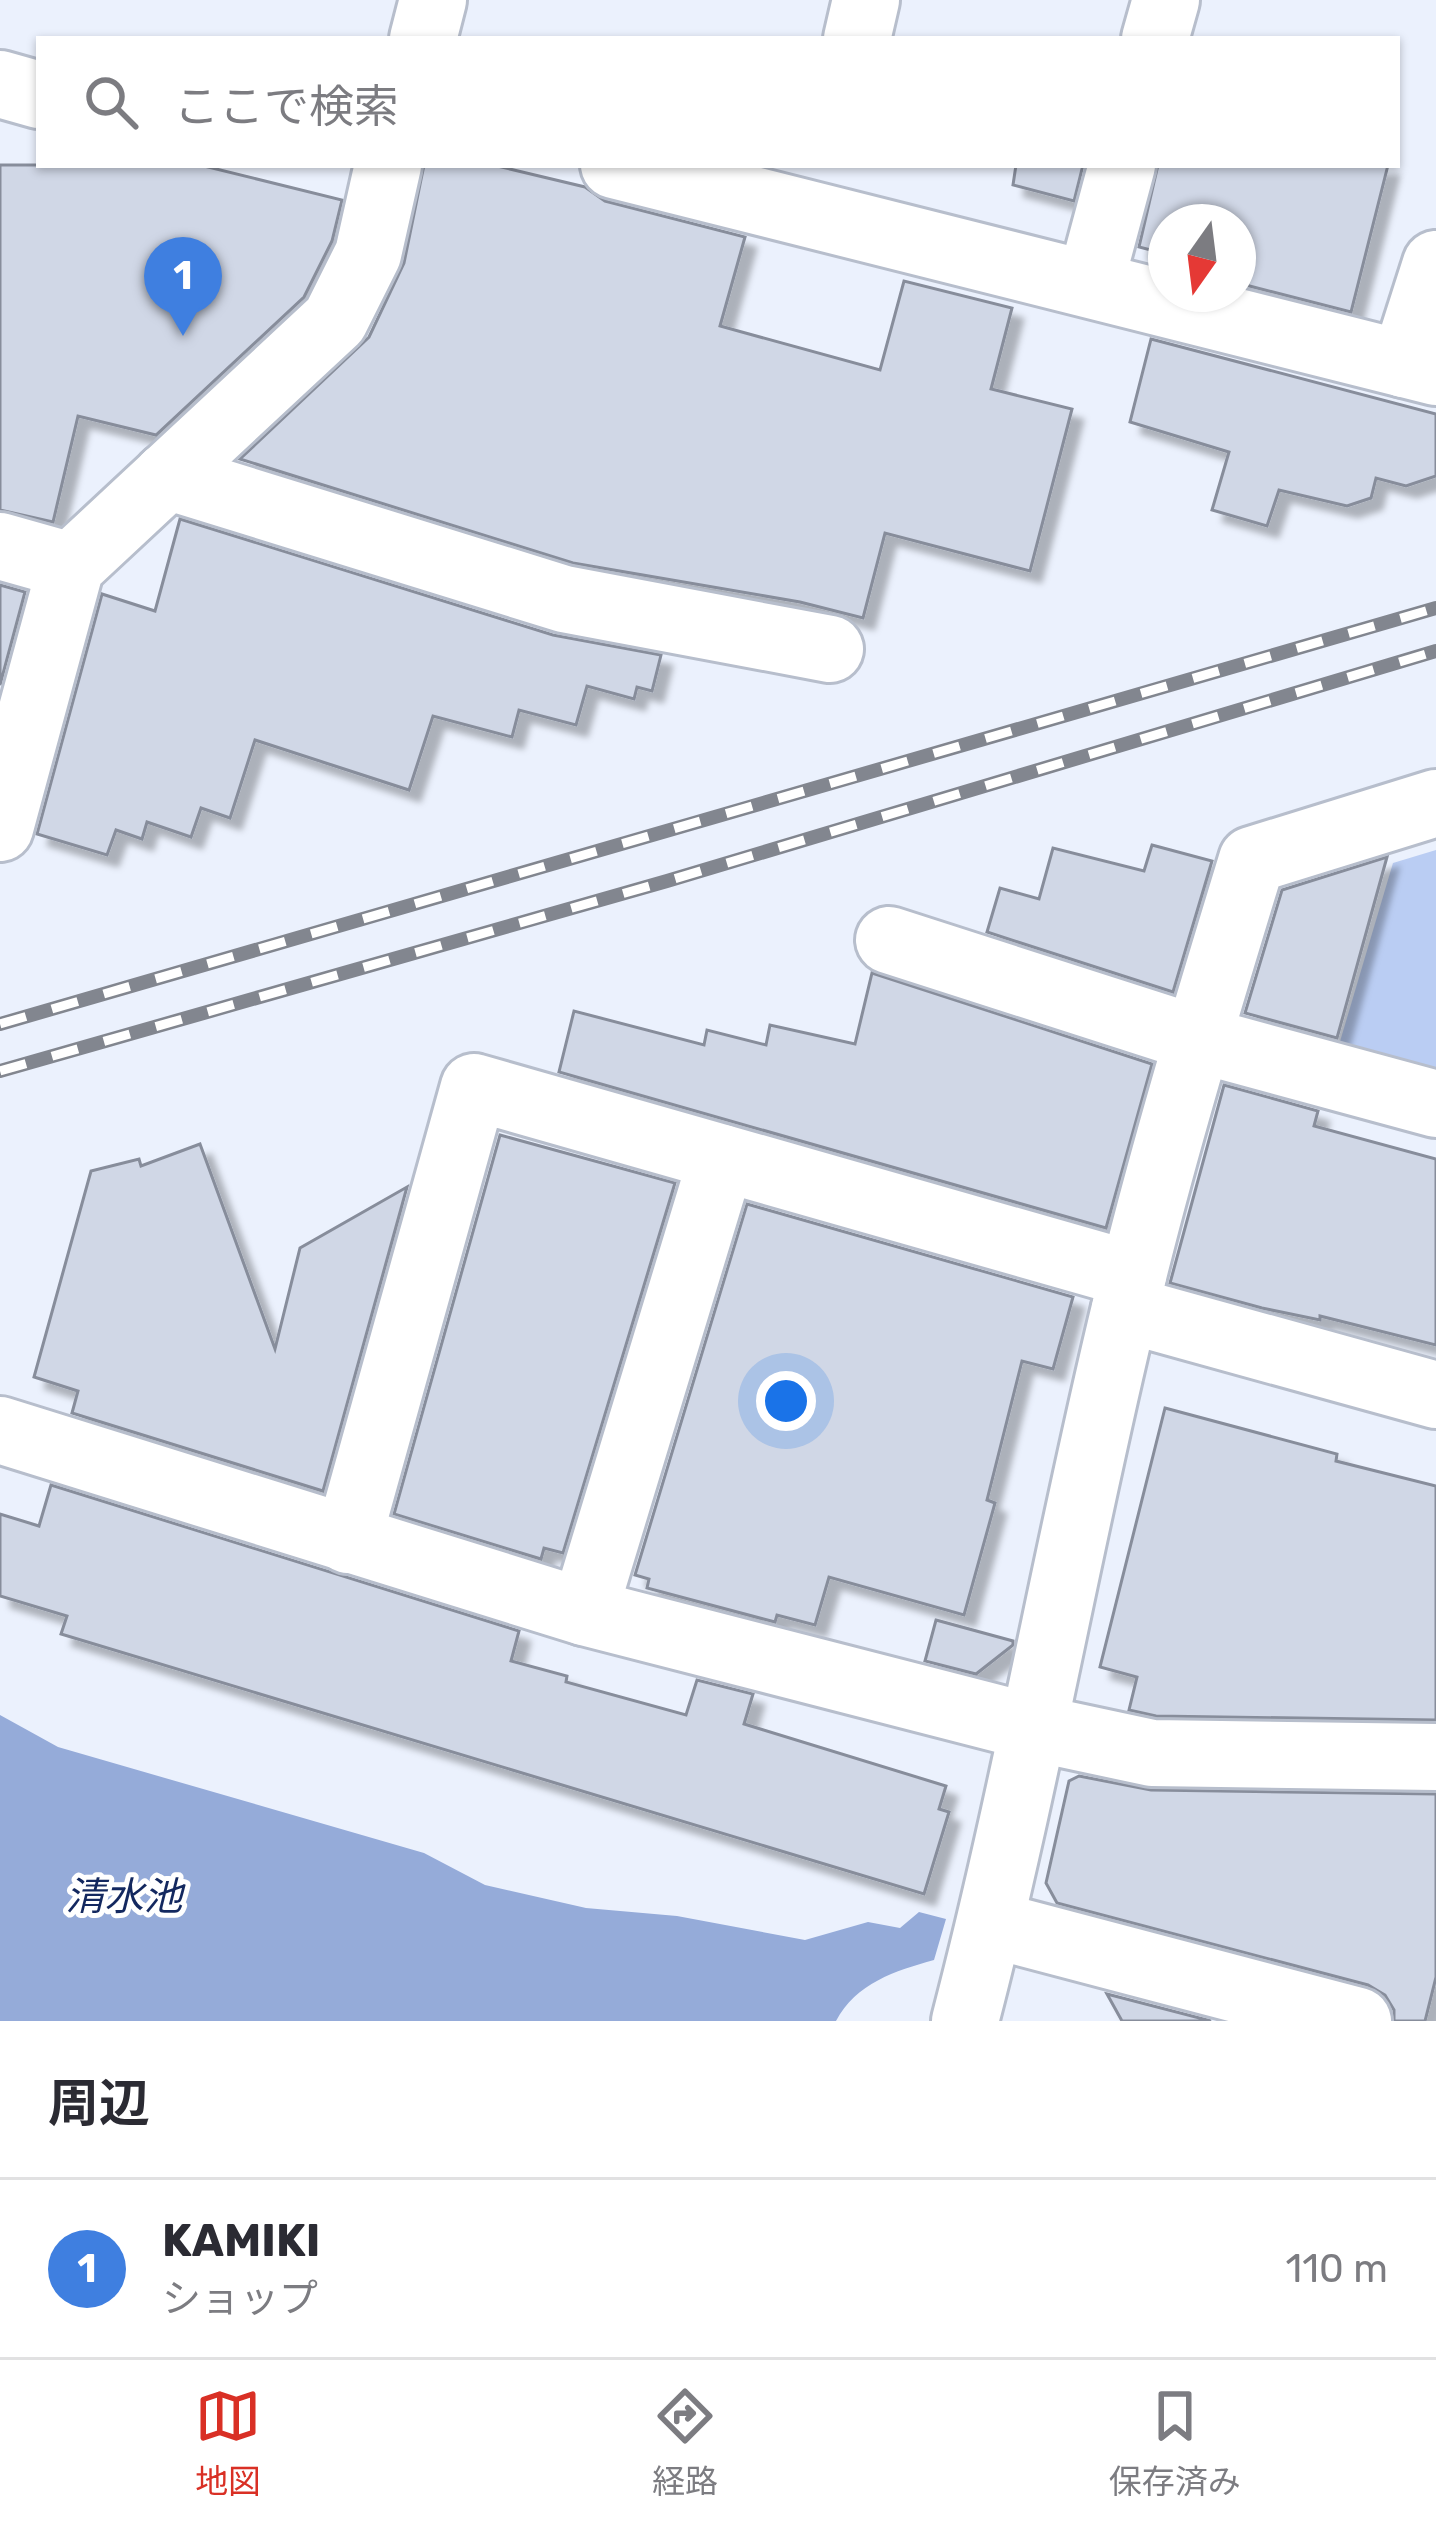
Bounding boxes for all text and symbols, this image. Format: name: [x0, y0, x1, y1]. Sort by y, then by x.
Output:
search box: [36, 36, 1400, 168]
icon: search: [78, 69, 144, 135]
text: ここで検索: [174, 80, 399, 133]
north arrow: [1148, 204, 1256, 312]
pin: 1: [144, 237, 222, 336]
your location: [756, 1371, 816, 1431]
water label: 清水池: [65, 1874, 186, 1920]
text: 周辺: [48, 2073, 150, 2134]
text: KAMIKI: [162, 2214, 320, 2267]
text: 1: [77, 2246, 97, 2292]
text: 110 m: [1286, 2246, 1388, 2292]
text: ショップ: [162, 2276, 318, 2322]
tab: 地図: [195, 2383, 261, 2503]
tab: 経路: [652, 2383, 718, 2503]
tab: 保存済み: [1109, 2383, 1241, 2503]

